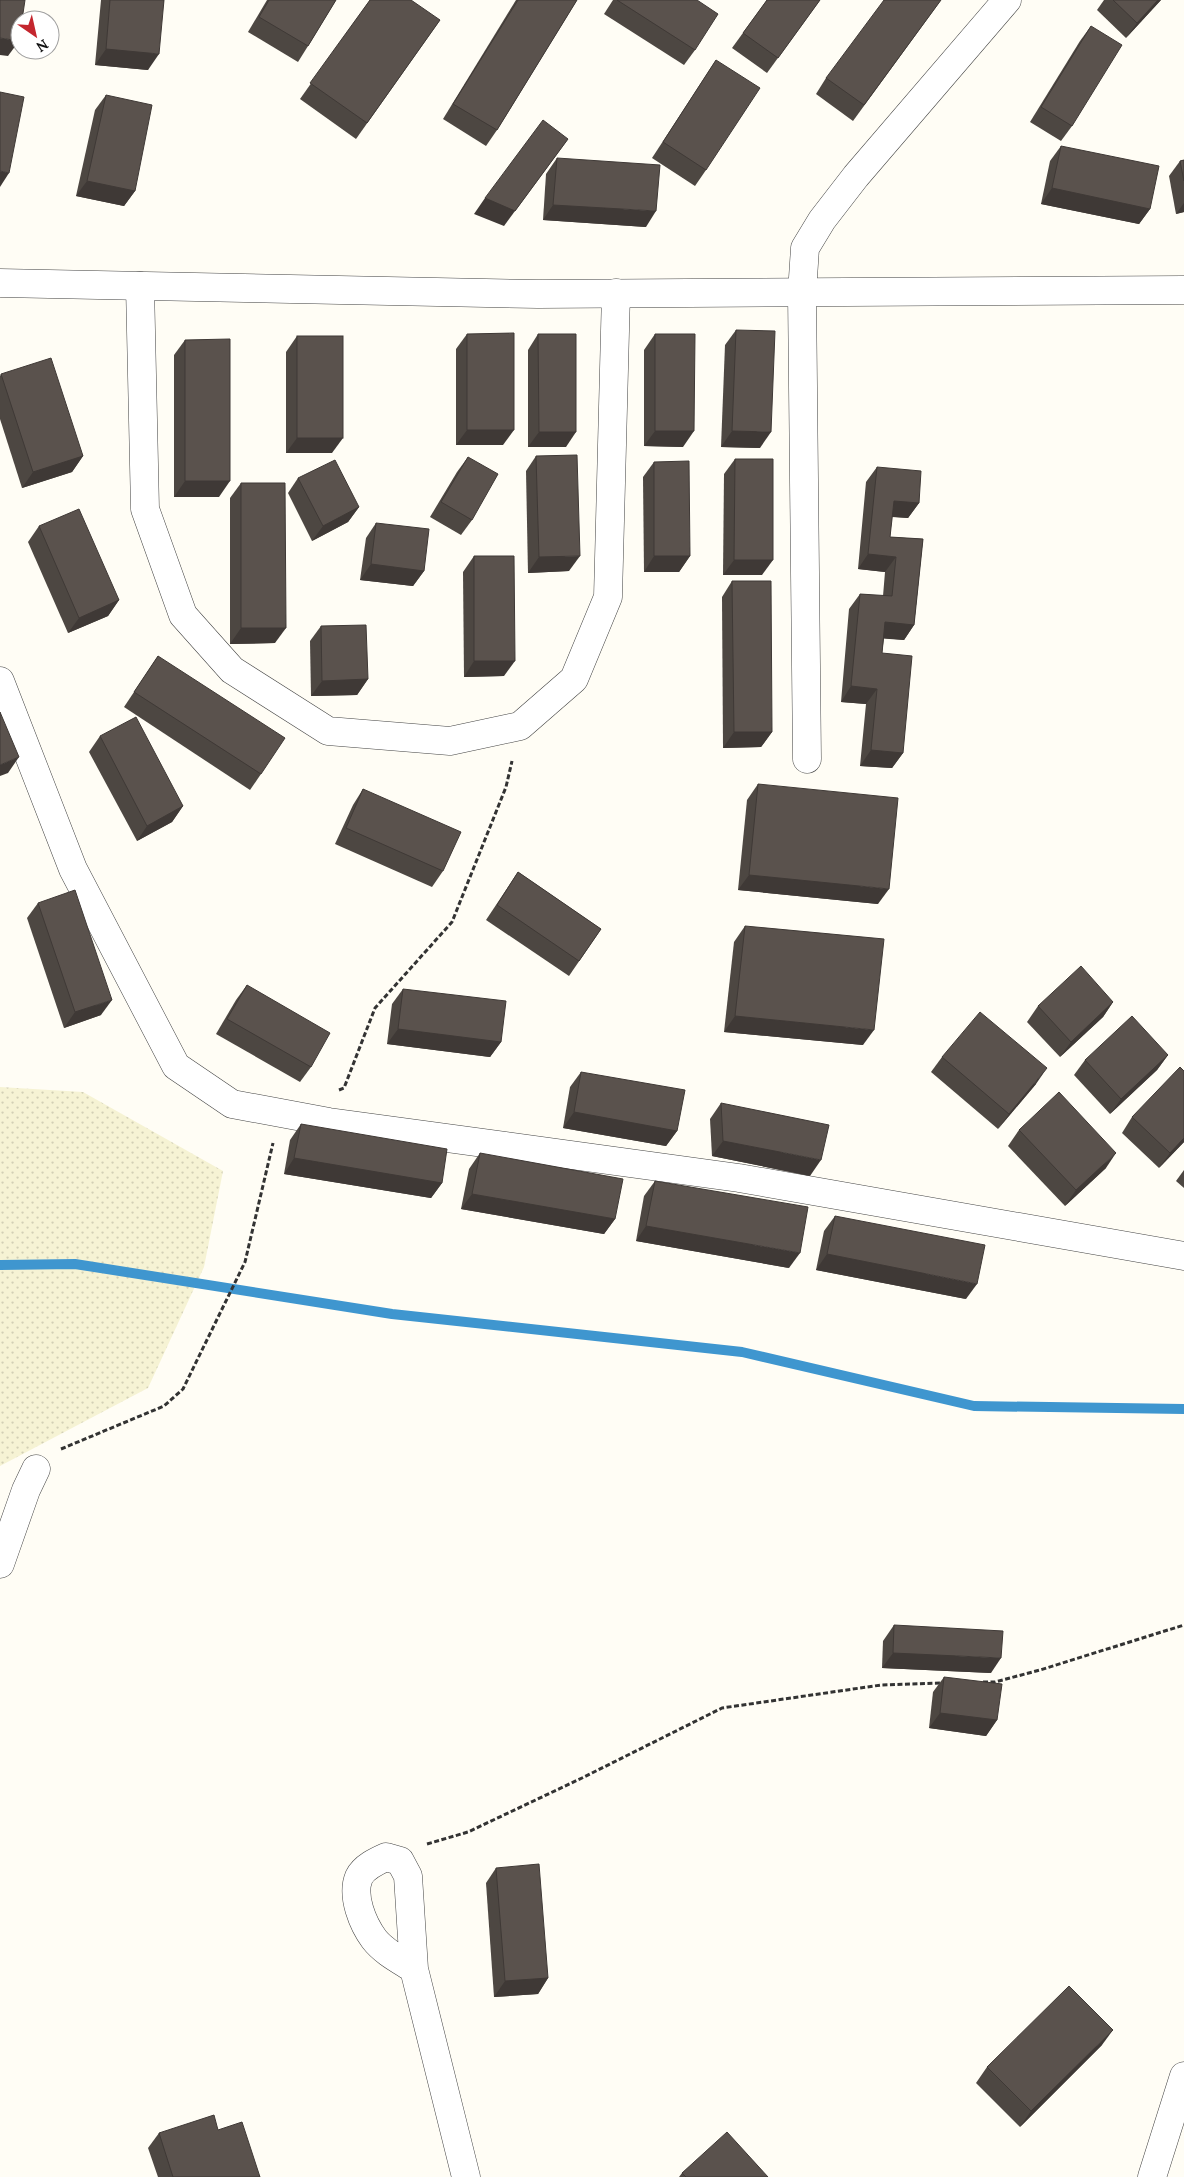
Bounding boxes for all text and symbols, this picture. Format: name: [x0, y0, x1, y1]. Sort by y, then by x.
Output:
north arrow: [10, 10, 60, 60]
text: N: [33, 35, 52, 56]

